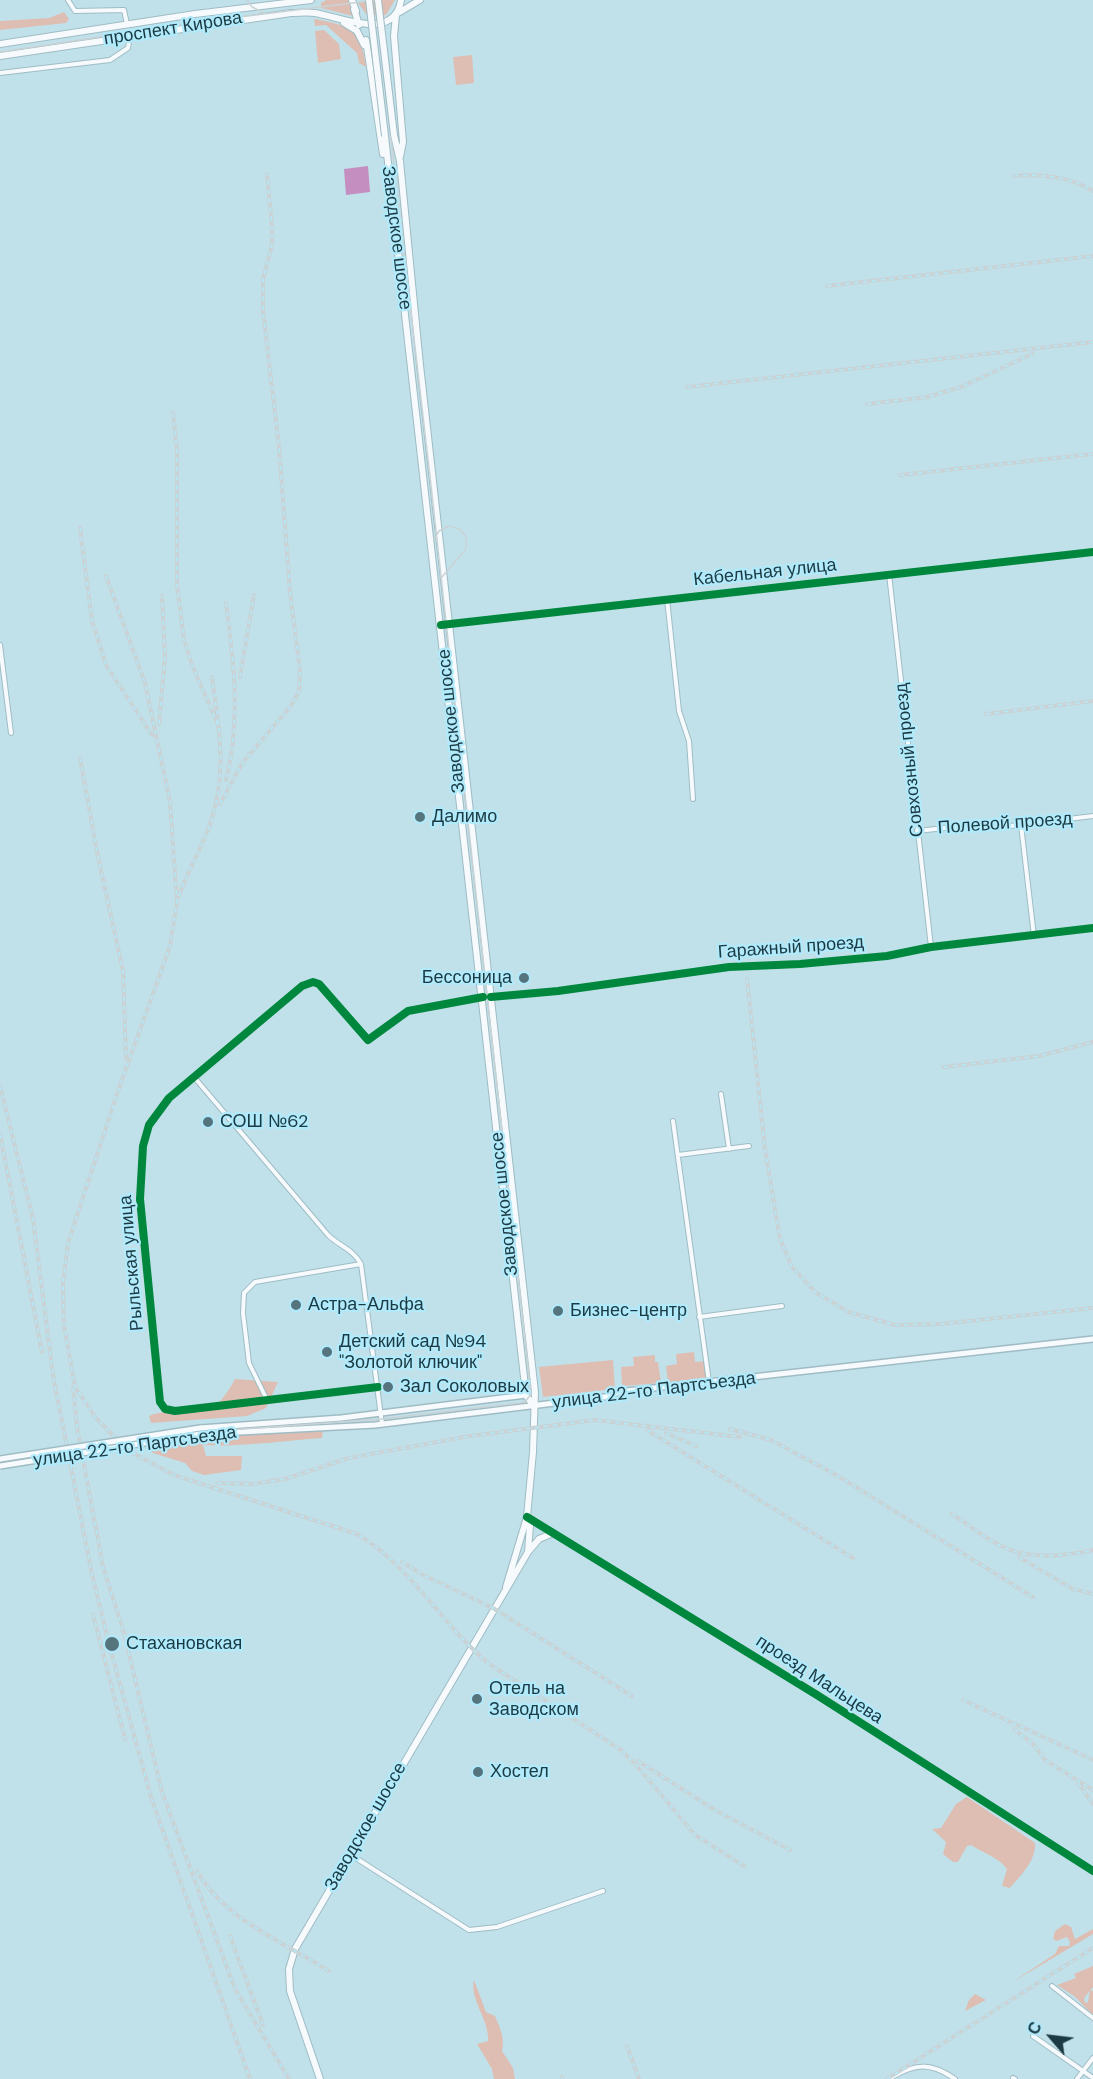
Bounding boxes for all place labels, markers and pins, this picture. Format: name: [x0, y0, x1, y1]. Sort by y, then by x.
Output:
place label: Далимо: [432, 806, 497, 828]
marker: Далимо: [413, 810, 427, 824]
place label: Бессоница: [422, 967, 512, 989]
marker: Бессоница: [517, 971, 531, 985]
place label: СОШ №62: [220, 1111, 308, 1133]
marker: СОШ №62: [201, 1115, 215, 1129]
place label: Астра-Альфа: [308, 1294, 424, 1316]
marker: Астра-Альфа: [289, 1298, 303, 1312]
place label: Бизнес-центр: [570, 1300, 687, 1322]
marker: Бизнес-центр: [551, 1304, 565, 1318]
place label: Детский сад №94 "Золотой ключик": [339, 1331, 486, 1374]
marker: Детский сад №94 "Золотой ключик": [320, 1345, 334, 1359]
place label: Зал Соколовых: [400, 1376, 529, 1398]
marker: Зал Соколовых: [381, 1380, 395, 1394]
place label: Стахановская: [126, 1633, 242, 1655]
marker: Стахановская: [103, 1635, 121, 1653]
place label: Отель на Заводском: [489, 1678, 579, 1720]
marker: Отель на Заводском: [470, 1692, 484, 1706]
place label: Хостел: [490, 1761, 549, 1783]
marker: Хостел: [471, 1765, 485, 1779]

